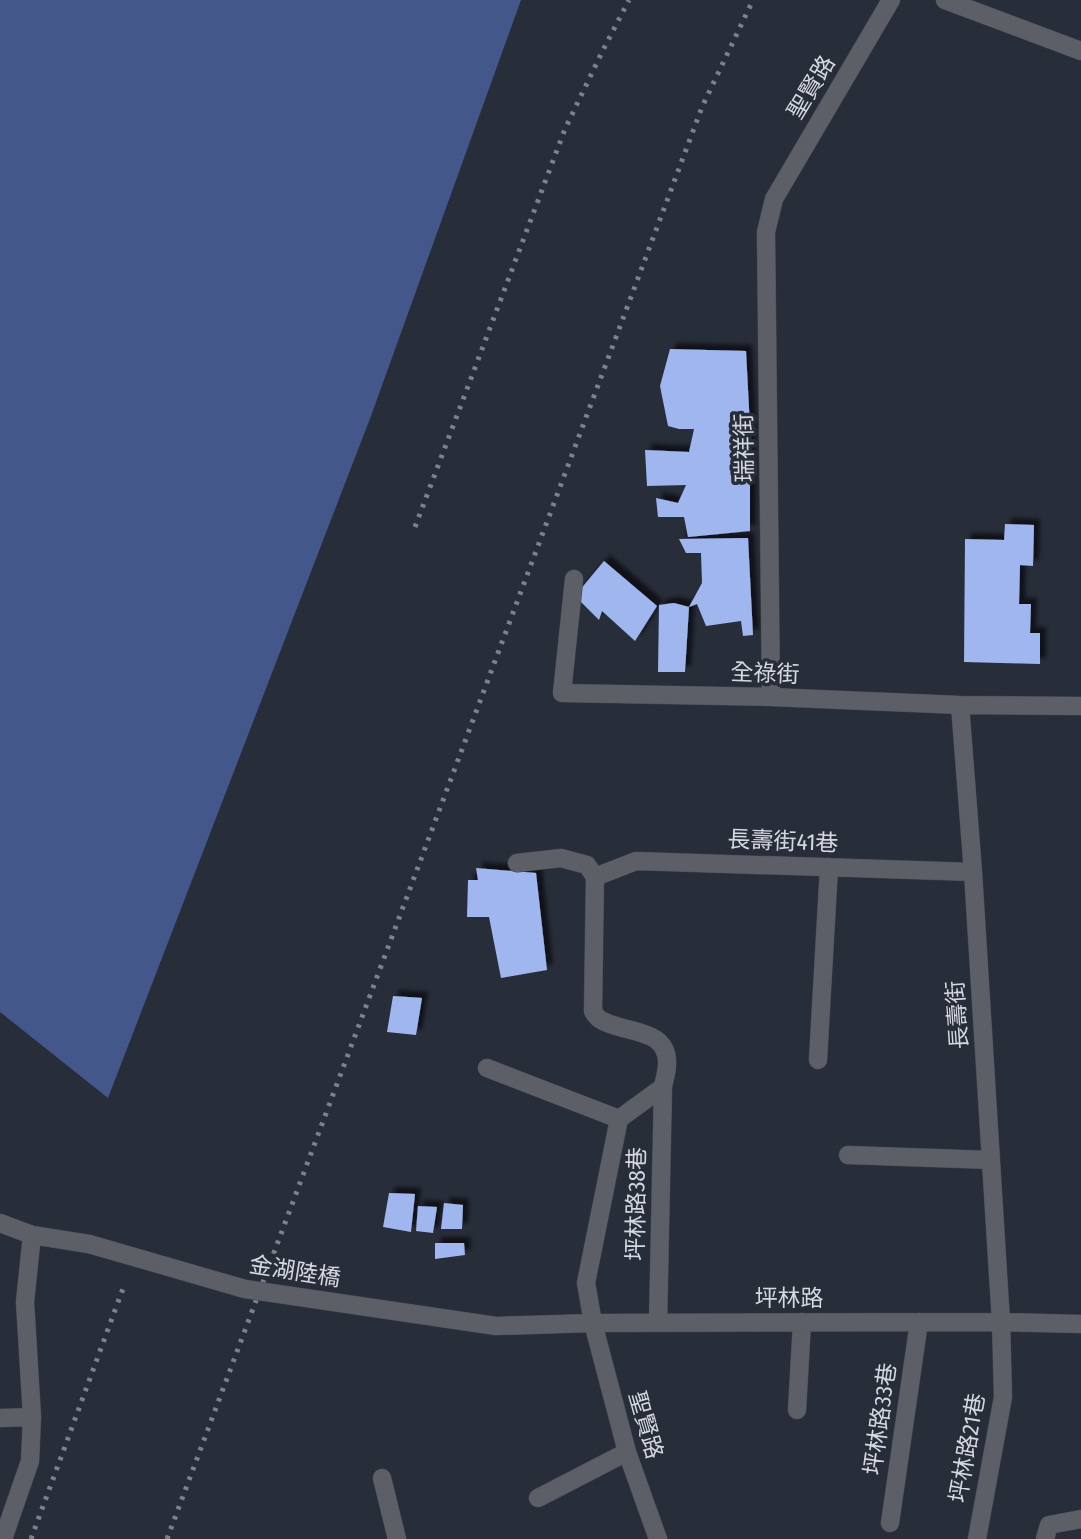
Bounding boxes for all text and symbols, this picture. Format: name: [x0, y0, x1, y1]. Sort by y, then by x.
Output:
street label: 聖賢路: [781, 50, 841, 124]
street label: 瑞祥街: [729, 413, 759, 483]
street label: 全祿街: [730, 658, 800, 688]
street label: 長壽街41巷: [727, 825, 839, 857]
street label: 長壽街: [941, 980, 973, 1050]
street label: 坪林路38巷: [621, 1147, 651, 1261]
street label: 金湖陸橋: [247, 1250, 343, 1292]
street label: 坪林路: [755, 1284, 824, 1312]
street label: 坪林路33巷: [858, 1361, 902, 1477]
street label: 聖賢路: [623, 1388, 669, 1462]
street label: 坪林路21巷: [944, 1391, 990, 1505]

